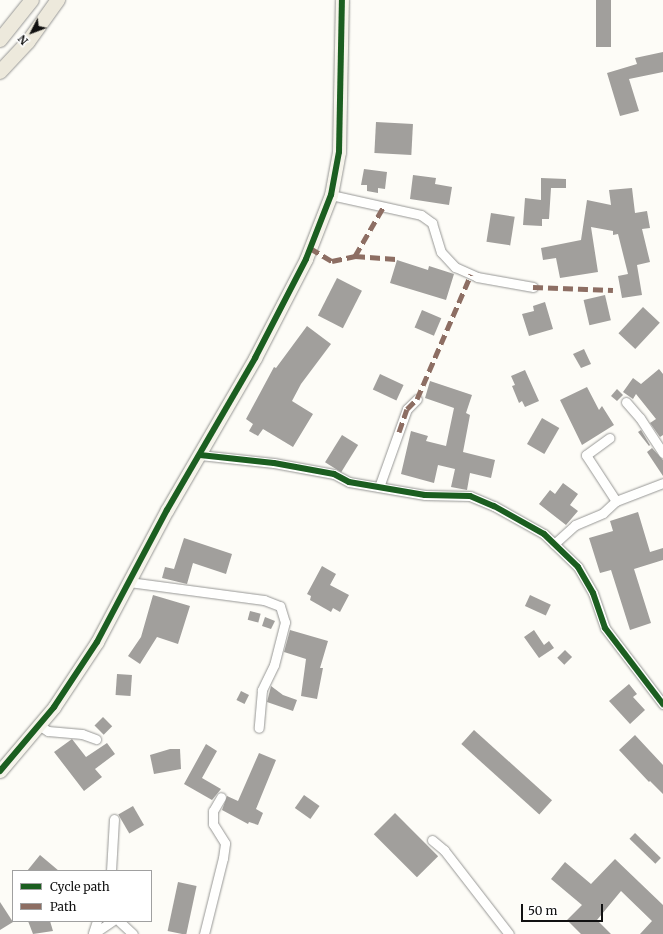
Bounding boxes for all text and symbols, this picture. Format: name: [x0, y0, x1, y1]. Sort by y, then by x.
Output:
north arrow: [12, 12, 52, 52]
text: N: [15, 32, 31, 48]
legend: [12, 870, 152, 922]
text: Cycle path: [50, 879, 110, 894]
scale bar: [523, 896, 605, 922]
text: Path: [50, 899, 76, 914]
text: 50 m: [528, 903, 557, 918]

